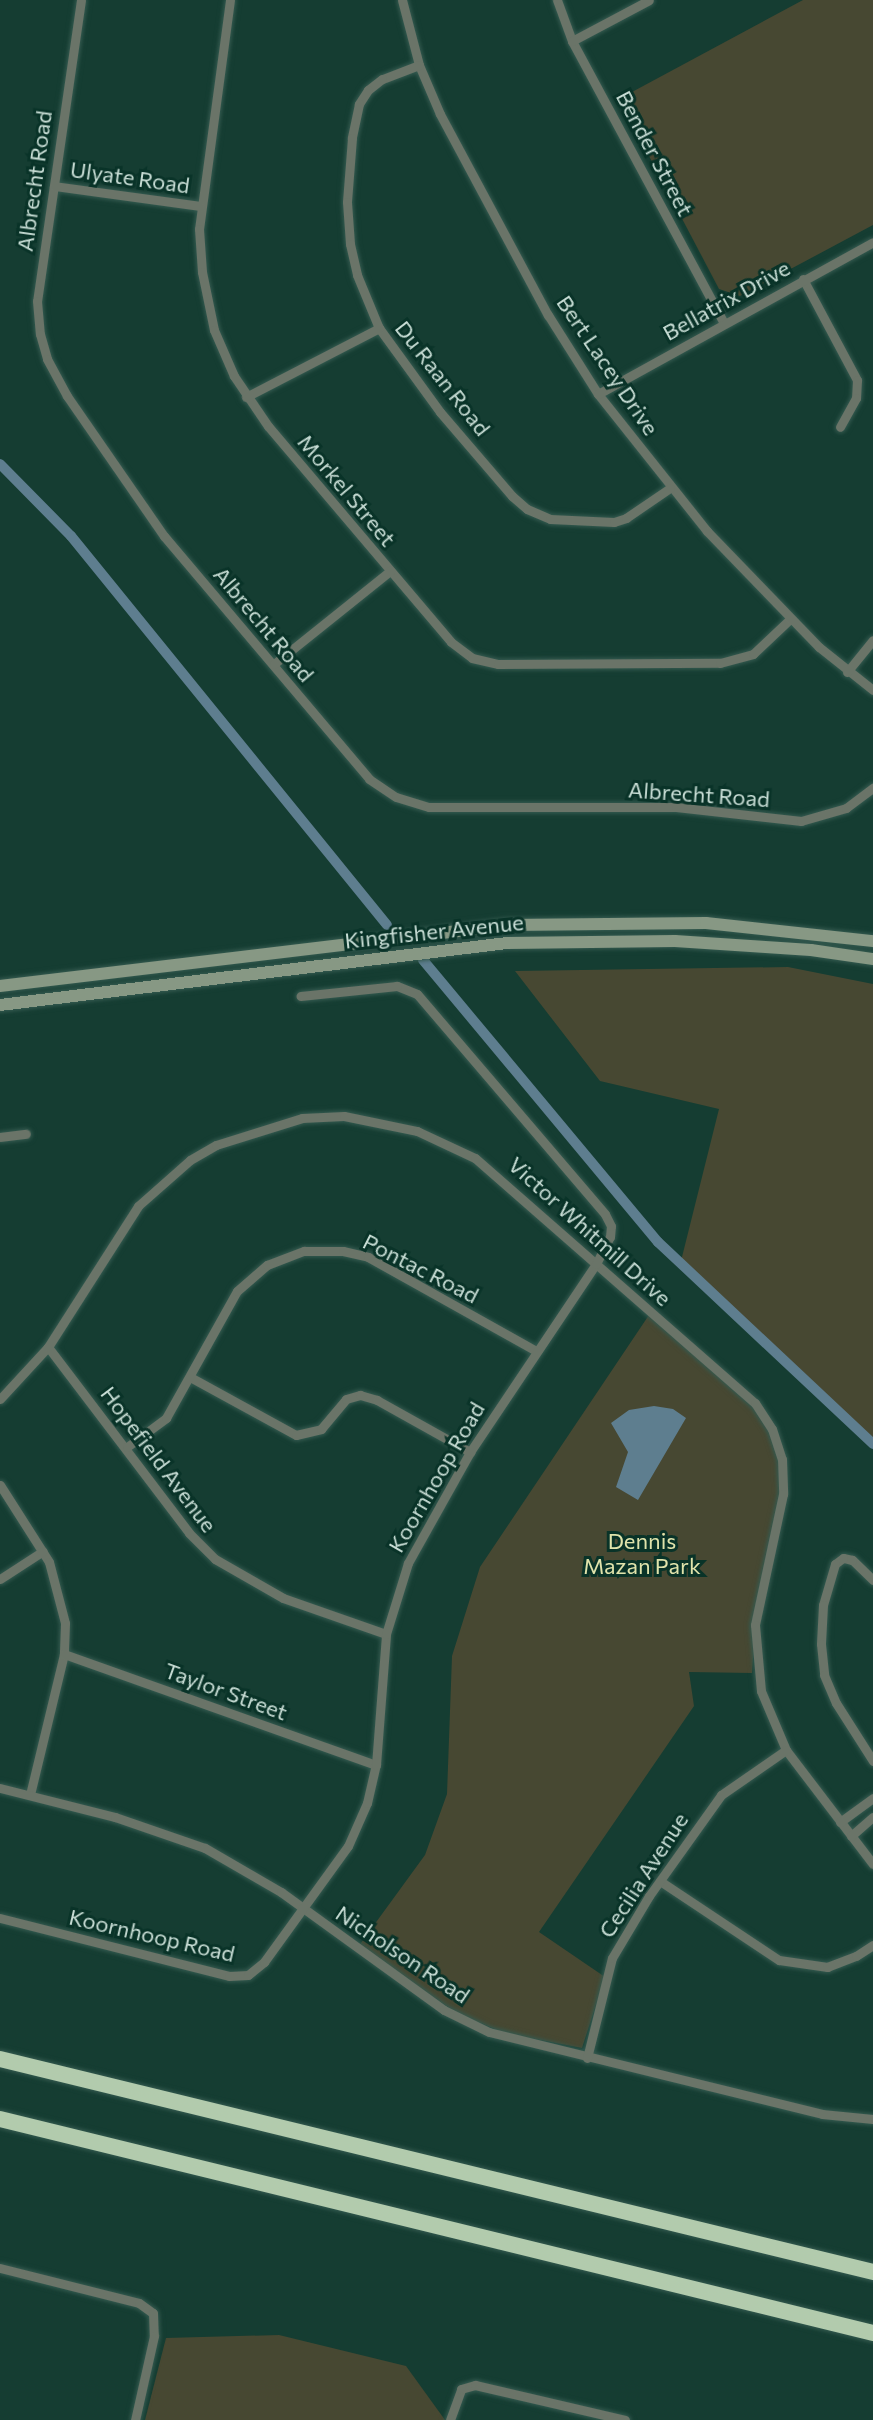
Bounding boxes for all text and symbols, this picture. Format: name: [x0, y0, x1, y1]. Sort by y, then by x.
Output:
street label: Bender Street: [611, 86, 699, 220]
street label: Albrecht Road: [11, 109, 57, 253]
street label: Ulyate Road: [69, 156, 191, 198]
street label: Bellatrix Drive: [658, 254, 794, 346]
street label: Bert Lacey Drive: [552, 290, 664, 440]
street label: Du Raan Road: [390, 315, 496, 441]
street label: Morkel Street: [293, 429, 401, 551]
street label: Albrecht Road: [208, 561, 320, 687]
street label: Albrecht Road: [627, 776, 771, 812]
street label: Kingfisher Avenue: [343, 908, 525, 954]
street label: Victor Whitmill Drive: [503, 1151, 677, 1311]
street label: Pontac Road: [359, 1228, 483, 1308]
street label: Hopefield Avenue: [96, 1381, 222, 1537]
street label: Koornhoop Road: [382, 1397, 490, 1557]
park label: Dennis Mazan Park: [583, 1527, 701, 1579]
street label: Taylor Street: [161, 1657, 291, 1725]
street label: Cecilia Avenue: [593, 1808, 693, 1942]
street label: Nicholson Road: [331, 1899, 475, 2009]
street label: Koornhoop Road: [67, 1903, 237, 1967]

